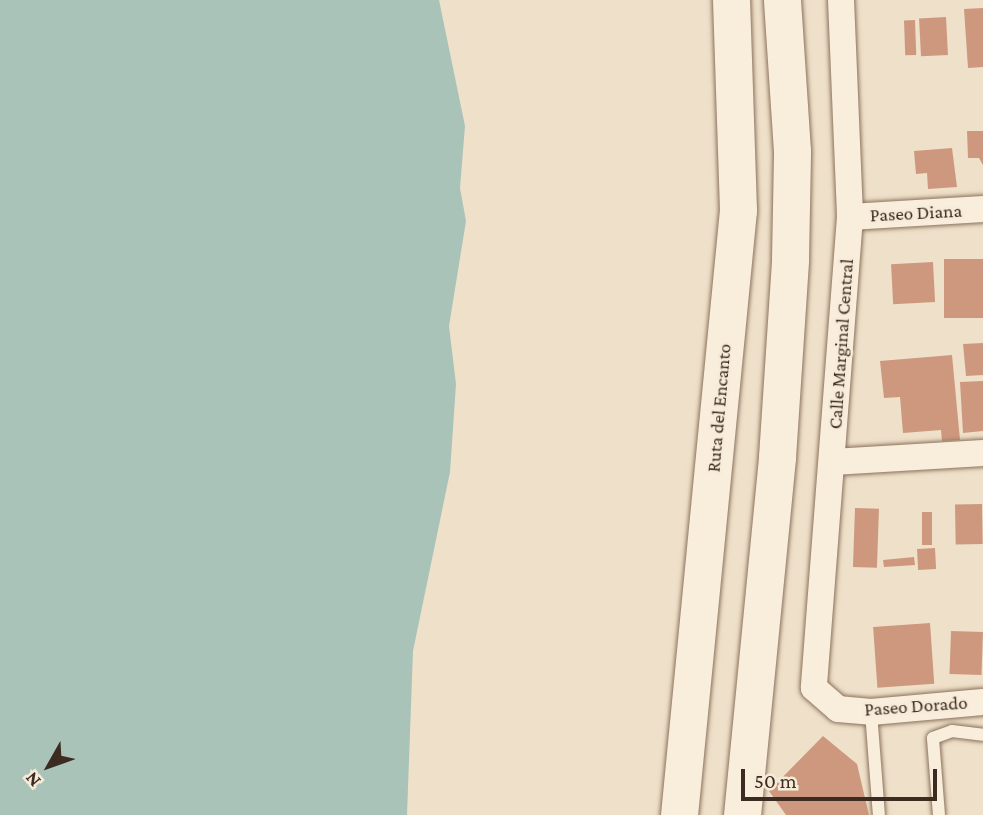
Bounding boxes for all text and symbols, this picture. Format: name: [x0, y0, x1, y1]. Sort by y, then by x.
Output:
street label: Paseo Diana: [869, 199, 963, 227]
street label: Calle Marginal Central: [824, 258, 858, 430]
street label: Ruta del Encanto: [702, 343, 736, 473]
street label: Paseo Dorado: [864, 691, 968, 721]
north arrow: [14, 731, 84, 801]
scale bar: [745, 756, 941, 800]
text: N: [20, 768, 45, 792]
text: 50 m: [754, 769, 797, 793]

